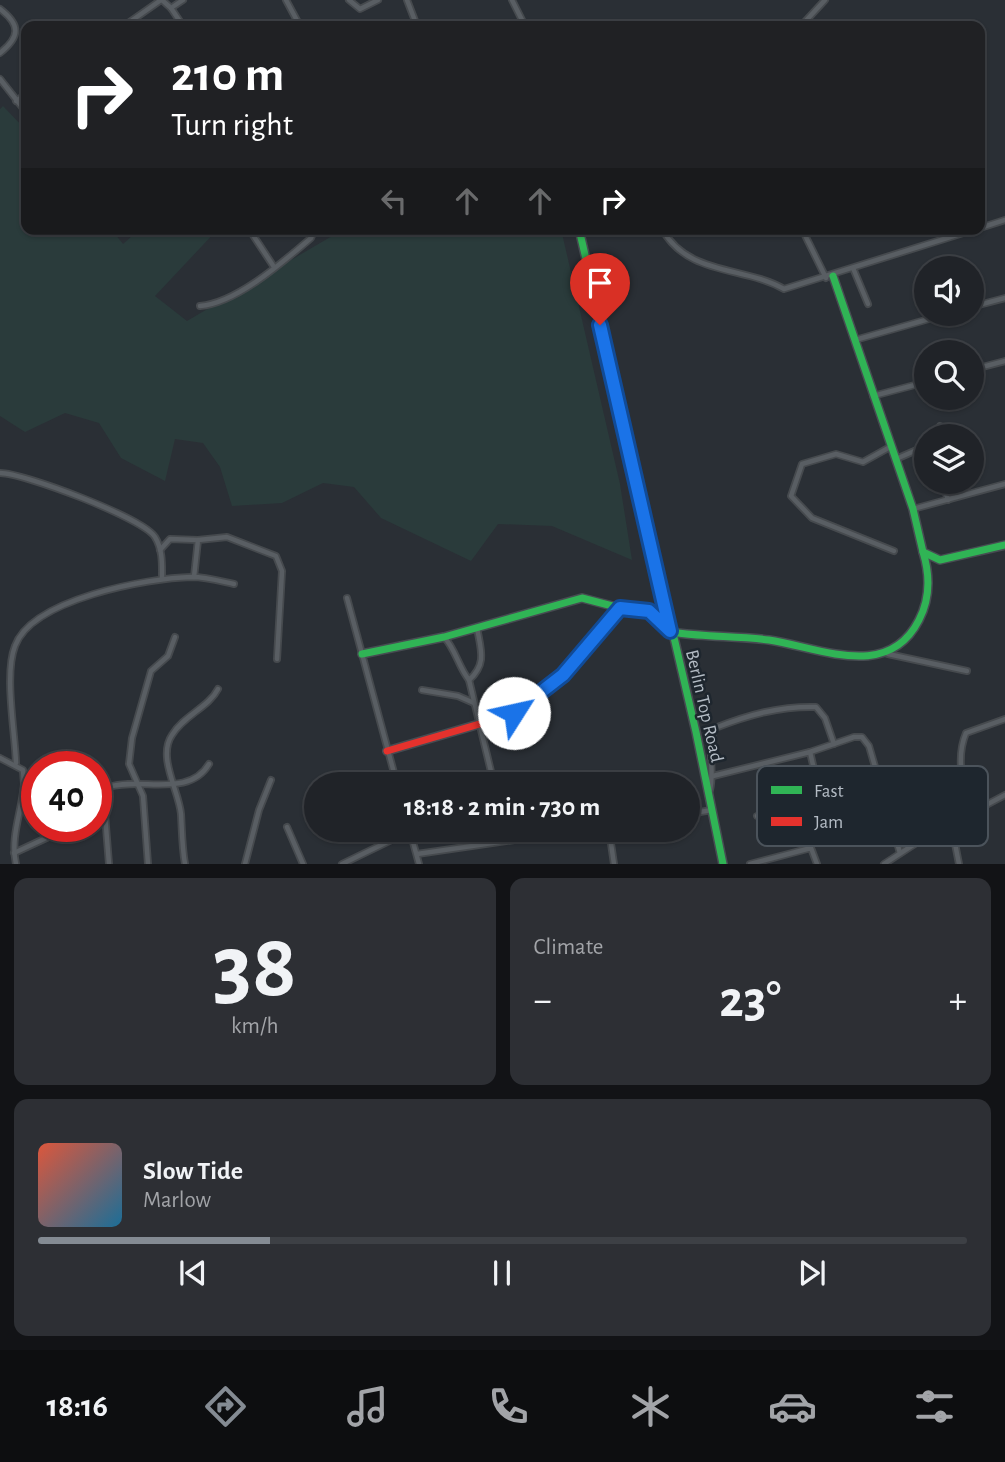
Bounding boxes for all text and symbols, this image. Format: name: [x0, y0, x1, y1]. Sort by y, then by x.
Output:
icon: right: [56, 49, 147, 140]
text: 210 m: [171, 51, 284, 100]
text: Turn right: [171, 109, 293, 141]
icon: left: [375, 182, 413, 220]
icon: ahead: [448, 182, 486, 220]
icon: ahead: [521, 182, 559, 220]
icon: right: [594, 182, 632, 220]
pin: [570, 253, 630, 325]
map controls: [914, 256, 984, 494]
button: sound: [914, 256, 984, 326]
icon: arrive: [581, 264, 619, 302]
button: search: [914, 340, 984, 410]
button: layers: [914, 424, 984, 494]
street label: Berlin Top Road: [682, 648, 726, 764]
position arrow: [477, 676, 551, 750]
speed limit sign: 40: [21, 751, 112, 842]
legend: [757, 766, 988, 846]
text: Fast: [814, 782, 844, 801]
text: 18:18 · 2 min · 730 m: [404, 794, 600, 820]
text: Jam: [814, 813, 843, 832]
text: 38: [213, 922, 297, 1013]
text: Climate: [534, 936, 603, 959]
text: 23°: [719, 974, 781, 1026]
text: −: [534, 982, 552, 1020]
text: +: [949, 982, 967, 1020]
text: km/h: [231, 1015, 278, 1038]
text: Slow Tide: [143, 1158, 243, 1184]
text: Marlow: [143, 1189, 211, 1212]
icon: previous: [174, 1254, 212, 1292]
icon: pause: [483, 1254, 521, 1292]
icon: next: [793, 1254, 831, 1292]
icon: directions: [201, 1382, 250, 1431]
icon: music: [343, 1382, 392, 1431]
icon: phone: [484, 1382, 533, 1431]
icon: climate: [626, 1382, 675, 1431]
icon: car: [768, 1382, 817, 1431]
icon: filters: [910, 1382, 959, 1431]
text: 18:16: [46, 1390, 108, 1422]

